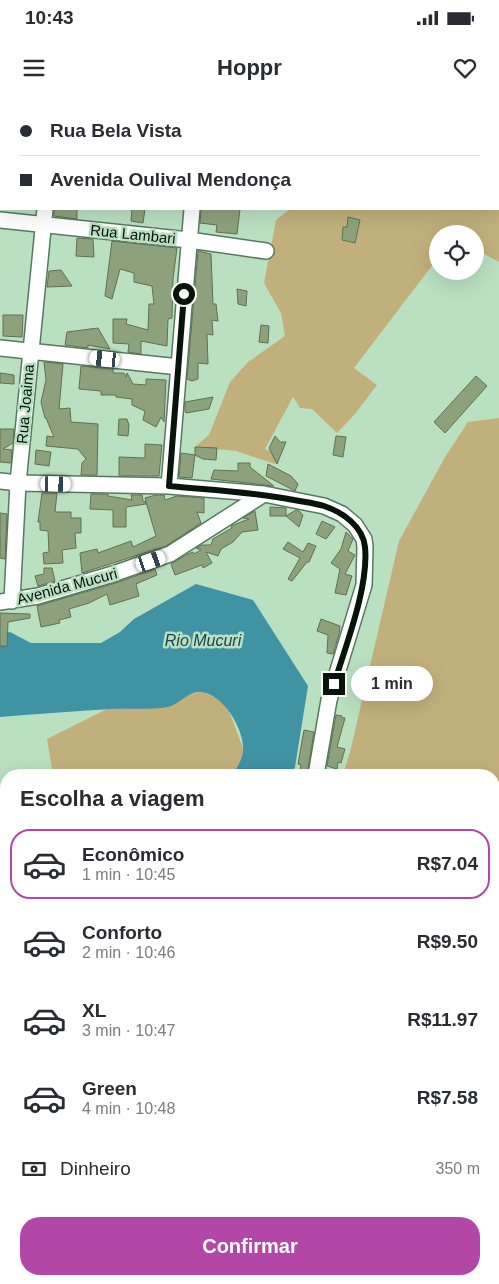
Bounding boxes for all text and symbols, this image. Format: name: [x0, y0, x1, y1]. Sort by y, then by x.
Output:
text: 10:43: [25, 7, 74, 28]
icon: menu: [20, 54, 48, 82]
icon: heart: [451, 54, 479, 82]
text: Hoppr: [217, 55, 282, 80]
text: Rua Bela Vista: [50, 120, 182, 141]
text: Avenida Oulival Mendonça: [50, 169, 291, 190]
street label: Rua Lambari: [89, 221, 177, 247]
map controls: [429, 225, 484, 280]
button: locate: [429, 225, 484, 280]
route start: [173, 283, 195, 305]
car: [89, 350, 120, 368]
street label: Rua Joaima: [13, 363, 37, 445]
car: [40, 476, 71, 492]
car: [134, 549, 167, 573]
street label: Avenida Mucuri: [15, 564, 119, 608]
water label: Rio Mucuri: [165, 632, 242, 649]
callout: 1 min: [352, 666, 434, 702]
route end: [323, 673, 345, 695]
text: 1 min: [371, 675, 413, 692]
text: Escolha a viagem: [20, 786, 205, 811]
icon: car: [22, 842, 67, 887]
text: Econômico: [82, 844, 184, 865]
text: R$7.04: [417, 853, 478, 874]
text: 1 min · 10:45: [82, 866, 175, 883]
icon: car: [22, 920, 67, 965]
text: Conforto: [82, 922, 162, 943]
text: R$9.50: [417, 931, 478, 952]
text: 2 min · 10:46: [82, 944, 175, 961]
icon: car: [22, 998, 67, 1043]
text: XL: [82, 1000, 106, 1021]
text: R$11.97: [407, 1009, 478, 1030]
text: 3 min · 10:47: [82, 1022, 175, 1039]
icon: car: [22, 1076, 67, 1121]
text: Green: [82, 1078, 137, 1099]
text: R$7.58: [417, 1087, 478, 1108]
text: 4 min · 10:48: [82, 1100, 175, 1117]
icon: cash: [20, 1155, 48, 1183]
text: Dinheiro: [60, 1158, 131, 1179]
text: 350 m: [436, 1160, 480, 1177]
button: Confirmar: [20, 1217, 480, 1275]

